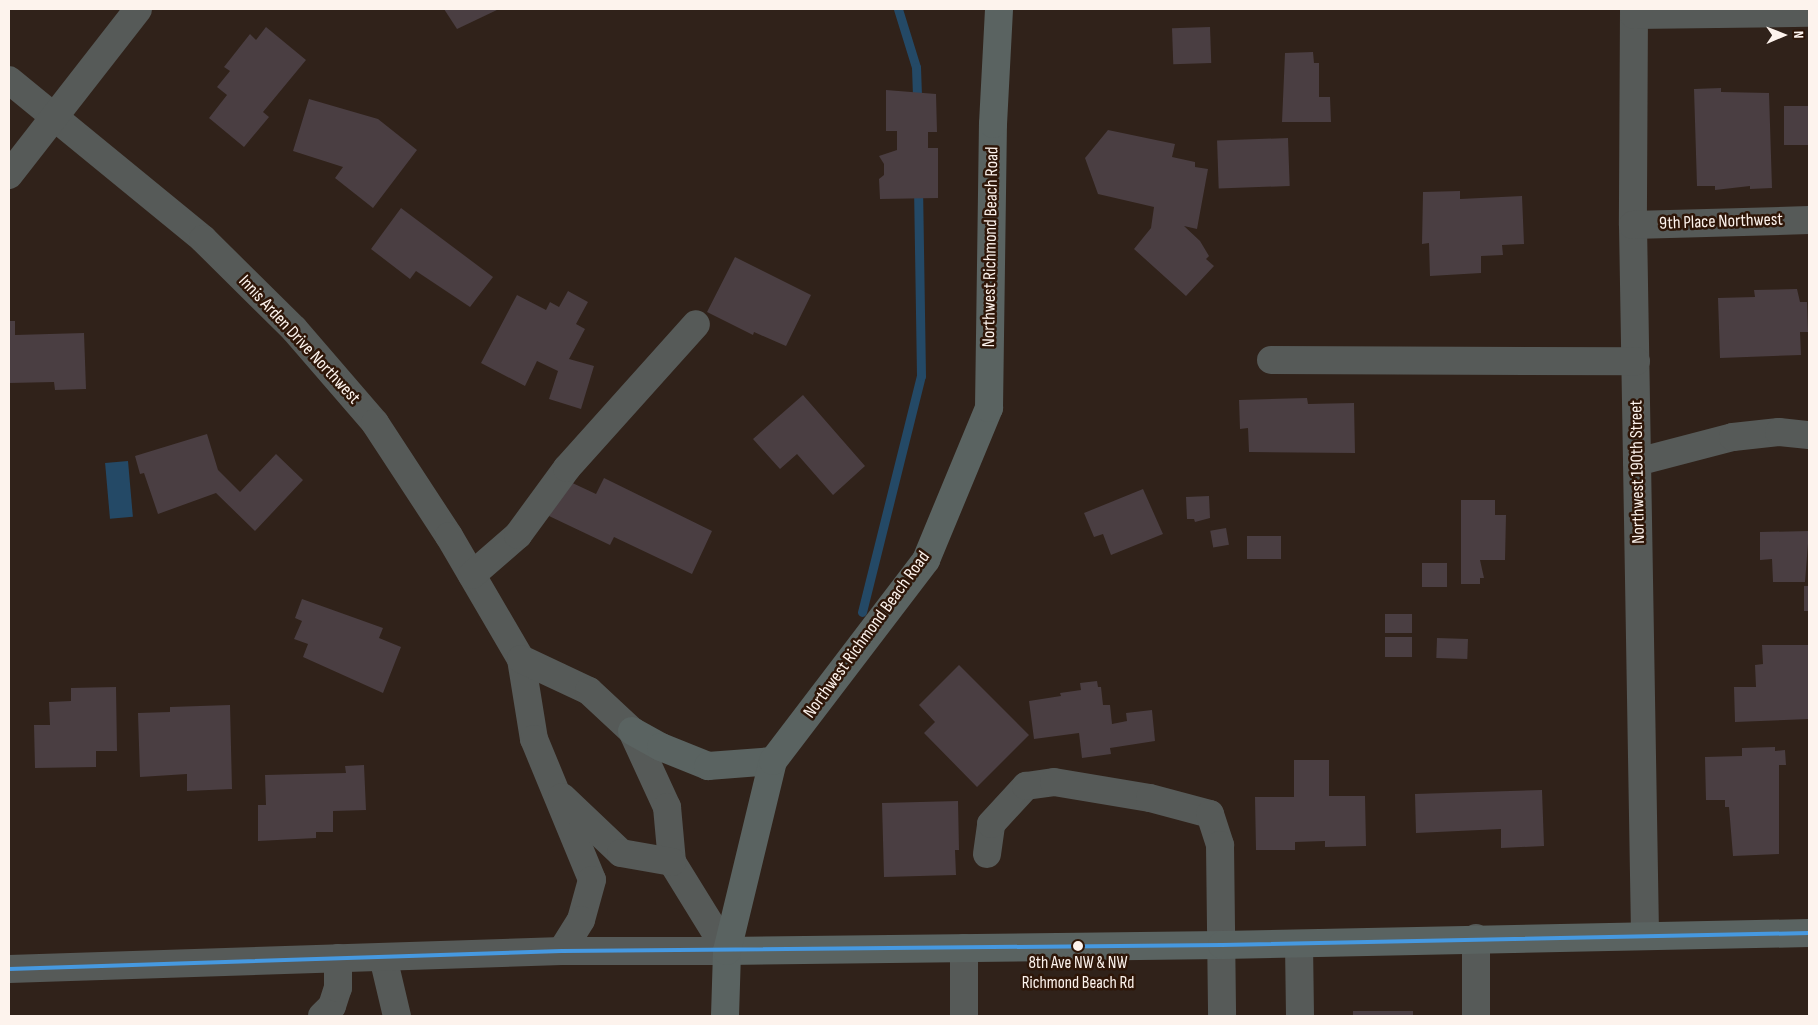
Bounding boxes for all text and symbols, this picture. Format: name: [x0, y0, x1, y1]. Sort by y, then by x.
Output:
north arrow: [1758, 10, 1808, 60]
text: N: [1790, 31, 1807, 39]
street label: Northwest Richmond Beach Road: [978, 146, 1004, 348]
street label: 9th Place Northwest: [1659, 209, 1783, 235]
street label: Innis Arden Drive Northwest: [234, 271, 364, 409]
street label: Northwest 190th Street: [1626, 400, 1650, 544]
street label: Northwest Richmond Beach Road: [799, 547, 935, 723]
marker: 8th Ave NW & NW Richmond Beach Rd: [1073, 941, 1083, 951]
place label: 8th Ave NW & NW Richmond Beach Rd: [1022, 954, 1134, 994]

